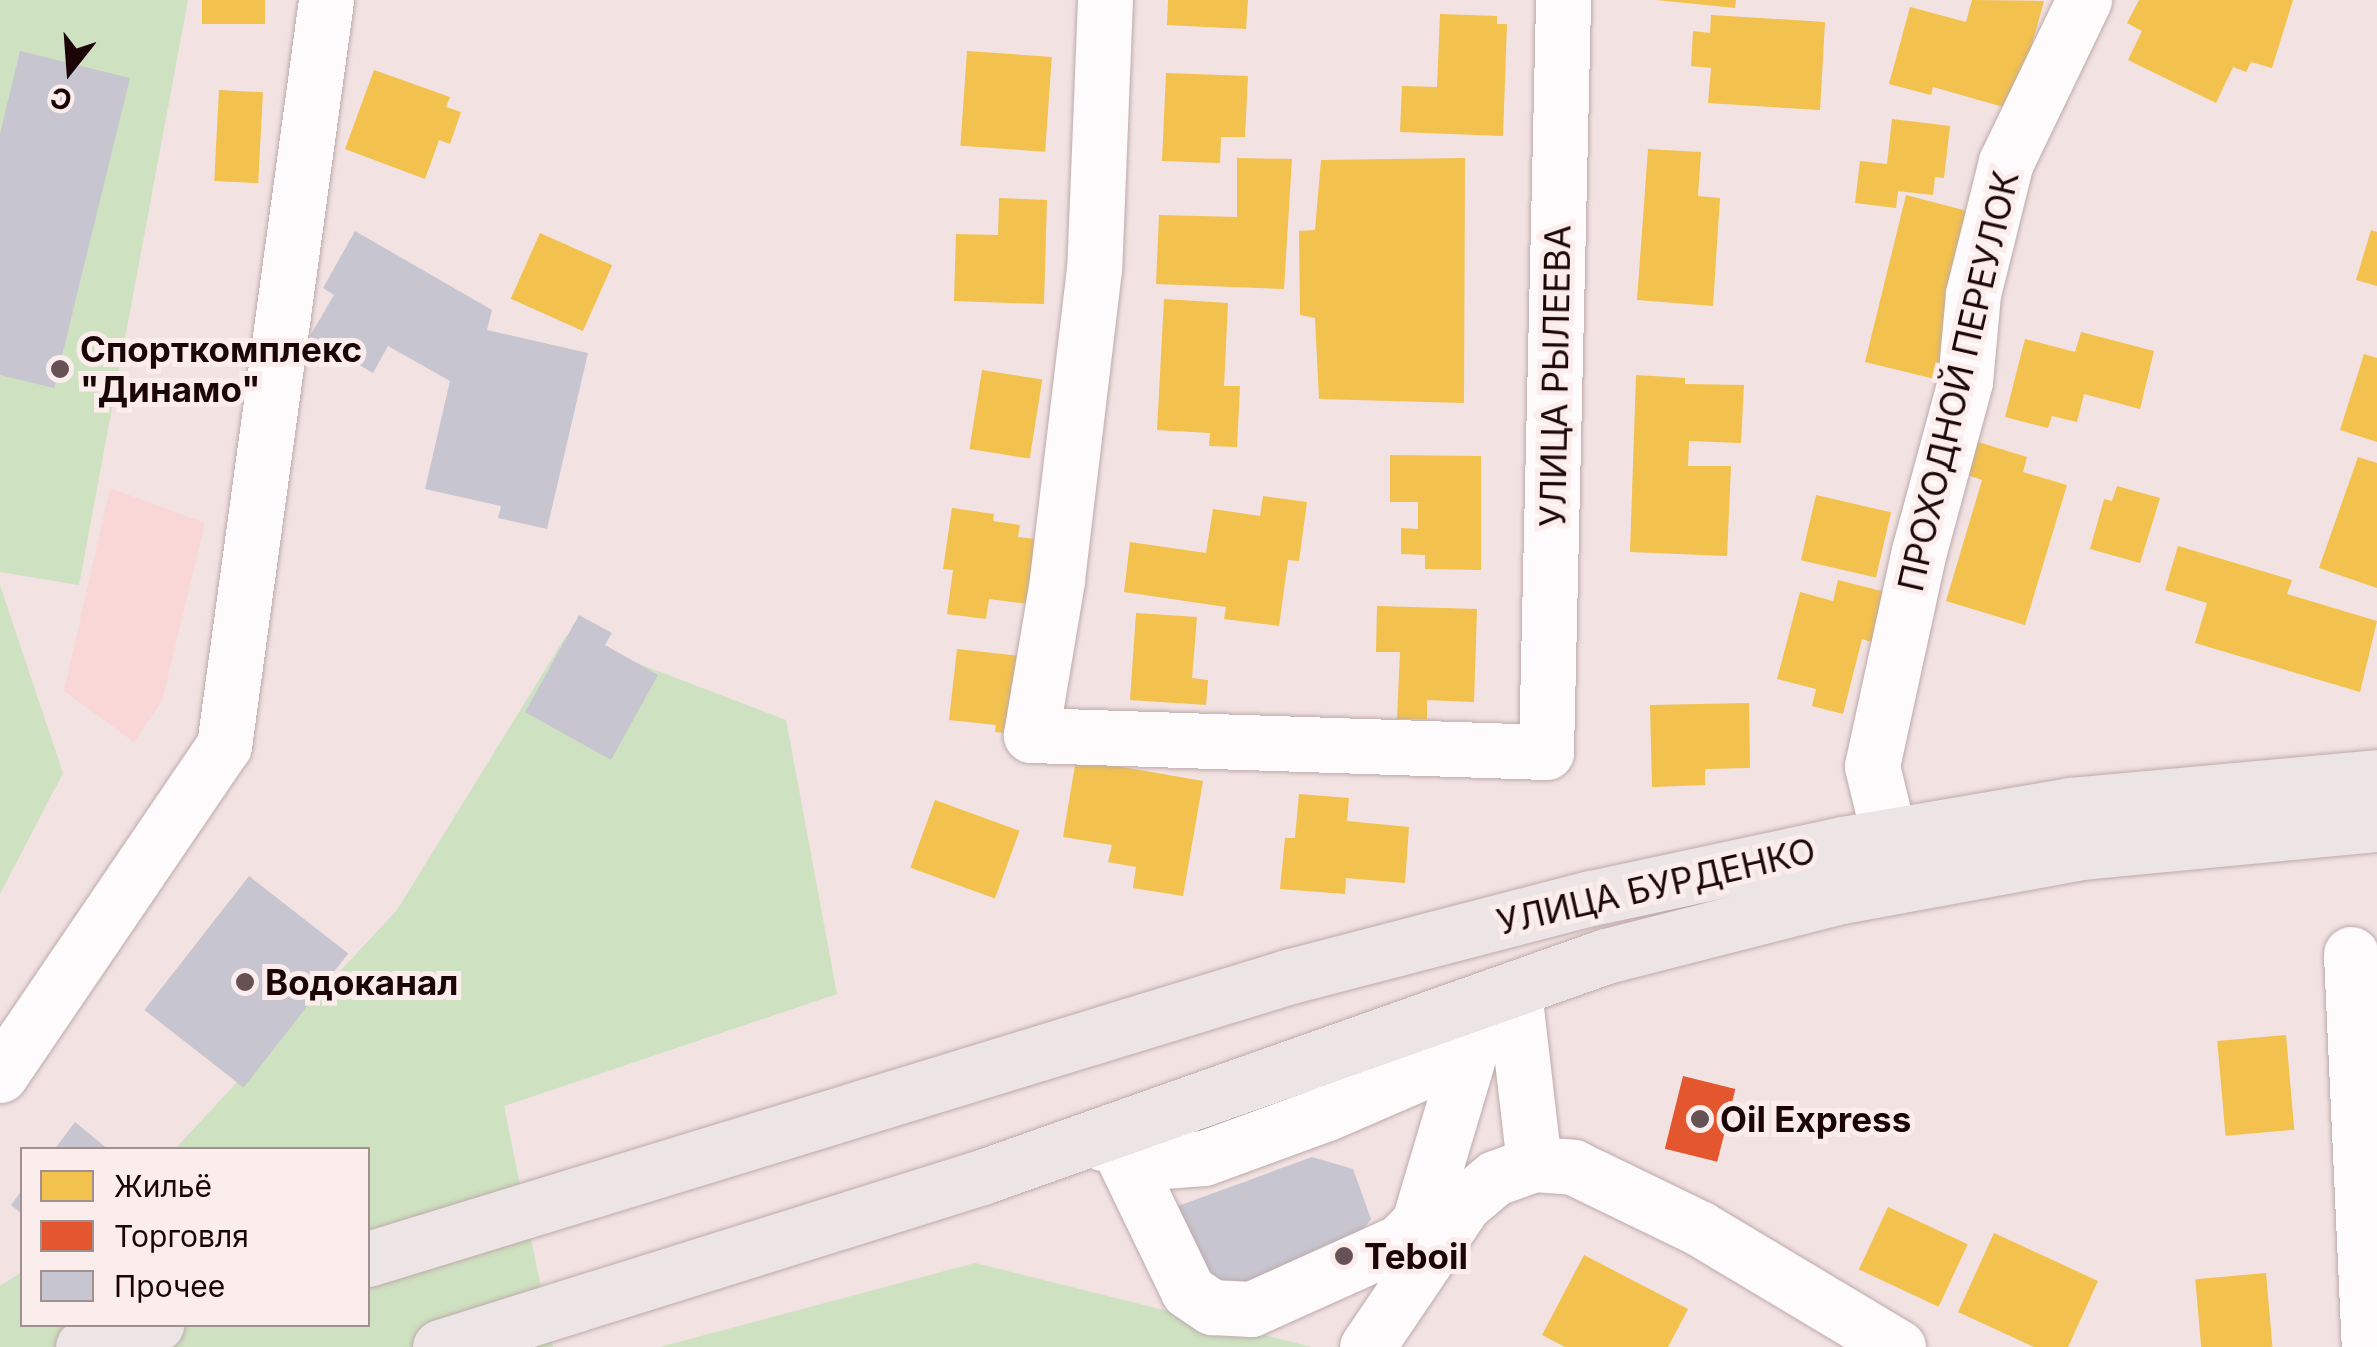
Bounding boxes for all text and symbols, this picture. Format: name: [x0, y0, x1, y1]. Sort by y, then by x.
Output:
north arrow: [20, 20, 120, 120]
text: С: [46, 79, 76, 118]
street label: ПРОХОДНОЙ ПЕРЕУЛОК: [1889, 167, 2027, 595]
street label: УЛИЦА РЫЛЕЕВА: [1531, 224, 1579, 528]
place label: Спорткомплекс "Динамо": [80, 328, 362, 410]
marker: Спорткомплекс "Динамо": [49, 358, 71, 380]
street label: УЛИЦА БУРДЕНКО: [1493, 829, 1819, 943]
place label: Водоканал: [265, 961, 458, 1003]
marker: Водоканал: [234, 971, 256, 993]
place label: Oil Express: [1720, 1098, 1911, 1140]
marker: Oil Express: [1689, 1108, 1711, 1130]
legend: [20, 1147, 370, 1327]
text: Жильё: [114, 1168, 212, 1204]
text: Торговля: [114, 1218, 249, 1254]
place label: Teboil: [1364, 1235, 1468, 1277]
marker: Teboil: [1333, 1245, 1355, 1267]
text: Прочее: [114, 1268, 225, 1304]

